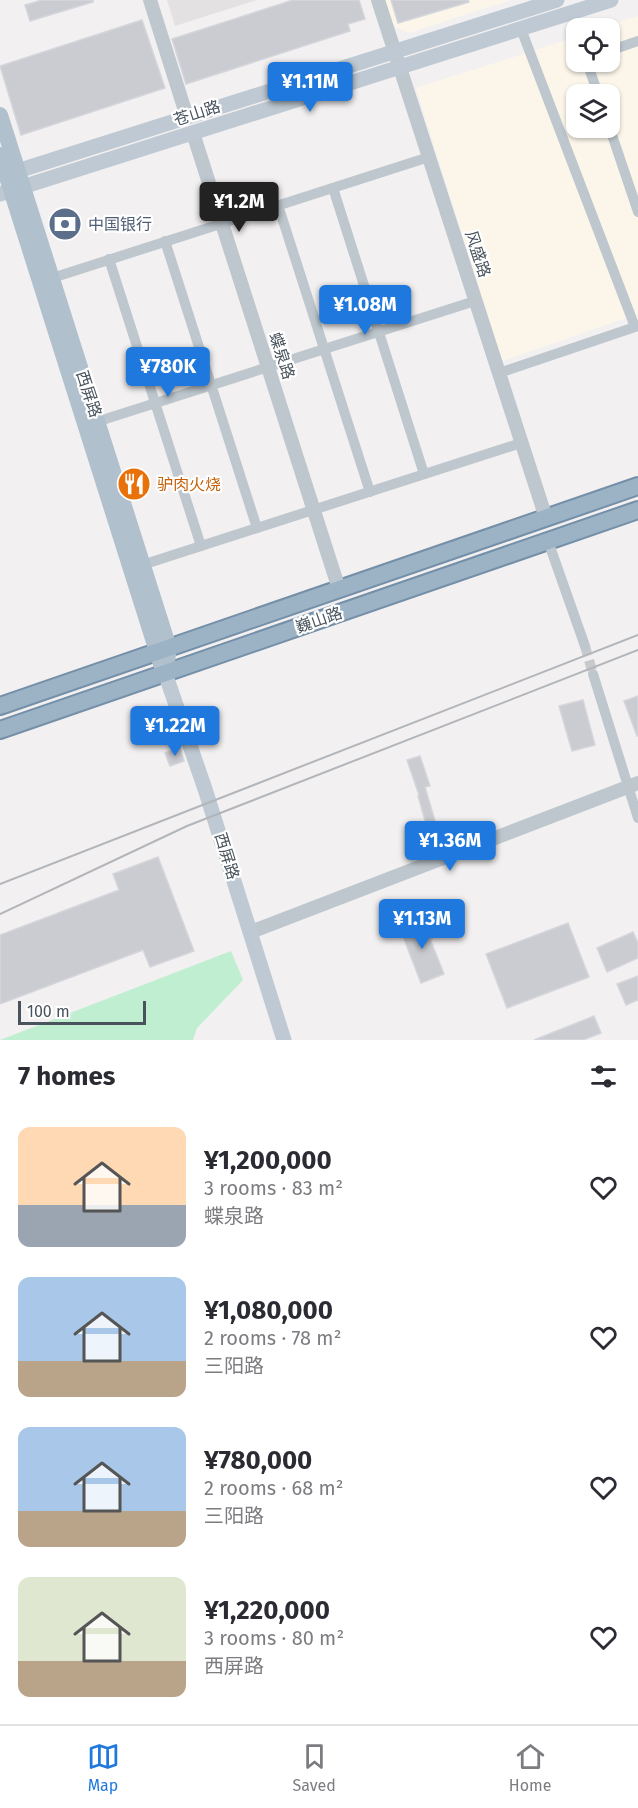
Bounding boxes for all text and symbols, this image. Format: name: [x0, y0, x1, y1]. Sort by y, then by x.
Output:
map controls: [566, 18, 620, 138]
button: locate: [566, 18, 620, 72]
pin: ¥1.11M: [261, 62, 359, 113]
text: ¥1.11M: [282, 69, 338, 93]
button: layers: [566, 84, 620, 138]
street label: 苍山路: [171, 97, 223, 129]
pin: ¥1.2M: [197, 182, 281, 233]
text: ¥1.2M: [214, 189, 264, 213]
bank icon: 中国银行: [47, 206, 83, 242]
place label: 中国银行: [88, 215, 152, 234]
street label: 风盛路: [462, 228, 494, 280]
pin: ¥1.08M: [316, 285, 414, 336]
text: ¥1.08M: [333, 292, 397, 316]
street label: 蝶泉路: [266, 330, 298, 382]
pin: ¥780K: [126, 347, 210, 398]
text: ¥780K: [140, 354, 196, 378]
street label: 西屏路: [73, 368, 105, 420]
restaurant icon: 驴肉火烧: [116, 466, 152, 502]
place label: 驴肉火烧: [157, 475, 221, 494]
street label: 巍山路: [293, 603, 345, 637]
pin: ¥1.22M: [126, 706, 224, 757]
text: ¥1.22M: [144, 713, 206, 737]
pin: ¥1.36M: [401, 821, 499, 872]
text: ¥1.36M: [419, 828, 481, 852]
street label: 西屏路: [211, 830, 243, 882]
pin: ¥1.13M: [373, 899, 471, 950]
text: ¥1.13M: [393, 906, 451, 930]
scale bar: [18, 998, 146, 1025]
text: 100 m: [27, 1002, 70, 1021]
icon: filters: [587, 1060, 620, 1093]
text: 7 homes: [18, 1061, 115, 1092]
text: ¥1,200,000: [204, 1145, 332, 1176]
icon: home: [66, 1151, 138, 1223]
icon: heart: [587, 1171, 620, 1204]
text: 3 rooms · 83 m²: [204, 1176, 343, 1200]
text: 蝶泉路: [204, 1204, 264, 1228]
text: ¥1,080,000: [204, 1295, 333, 1326]
icon: home: [66, 1301, 138, 1373]
icon: heart: [587, 1321, 620, 1354]
text: 2 rooms · 78 m²: [204, 1326, 341, 1350]
text: 三阳路: [204, 1354, 264, 1378]
text: ¥780,000: [204, 1445, 312, 1476]
icon: home: [66, 1451, 138, 1523]
icon: heart: [587, 1471, 620, 1504]
text: 2 rooms · 68 m²: [204, 1476, 344, 1500]
text: 三阳路: [204, 1504, 264, 1528]
text: ¥1,220,000: [204, 1595, 330, 1626]
icon: home: [66, 1601, 138, 1673]
icon: heart: [587, 1621, 620, 1654]
text: 3 rooms · 80 m²: [204, 1626, 344, 1650]
text: 西屏路: [204, 1654, 264, 1678]
tab: Map: [87, 1740, 120, 1795]
tab: Saved: [293, 1740, 336, 1795]
tab: Home: [509, 1740, 551, 1795]

